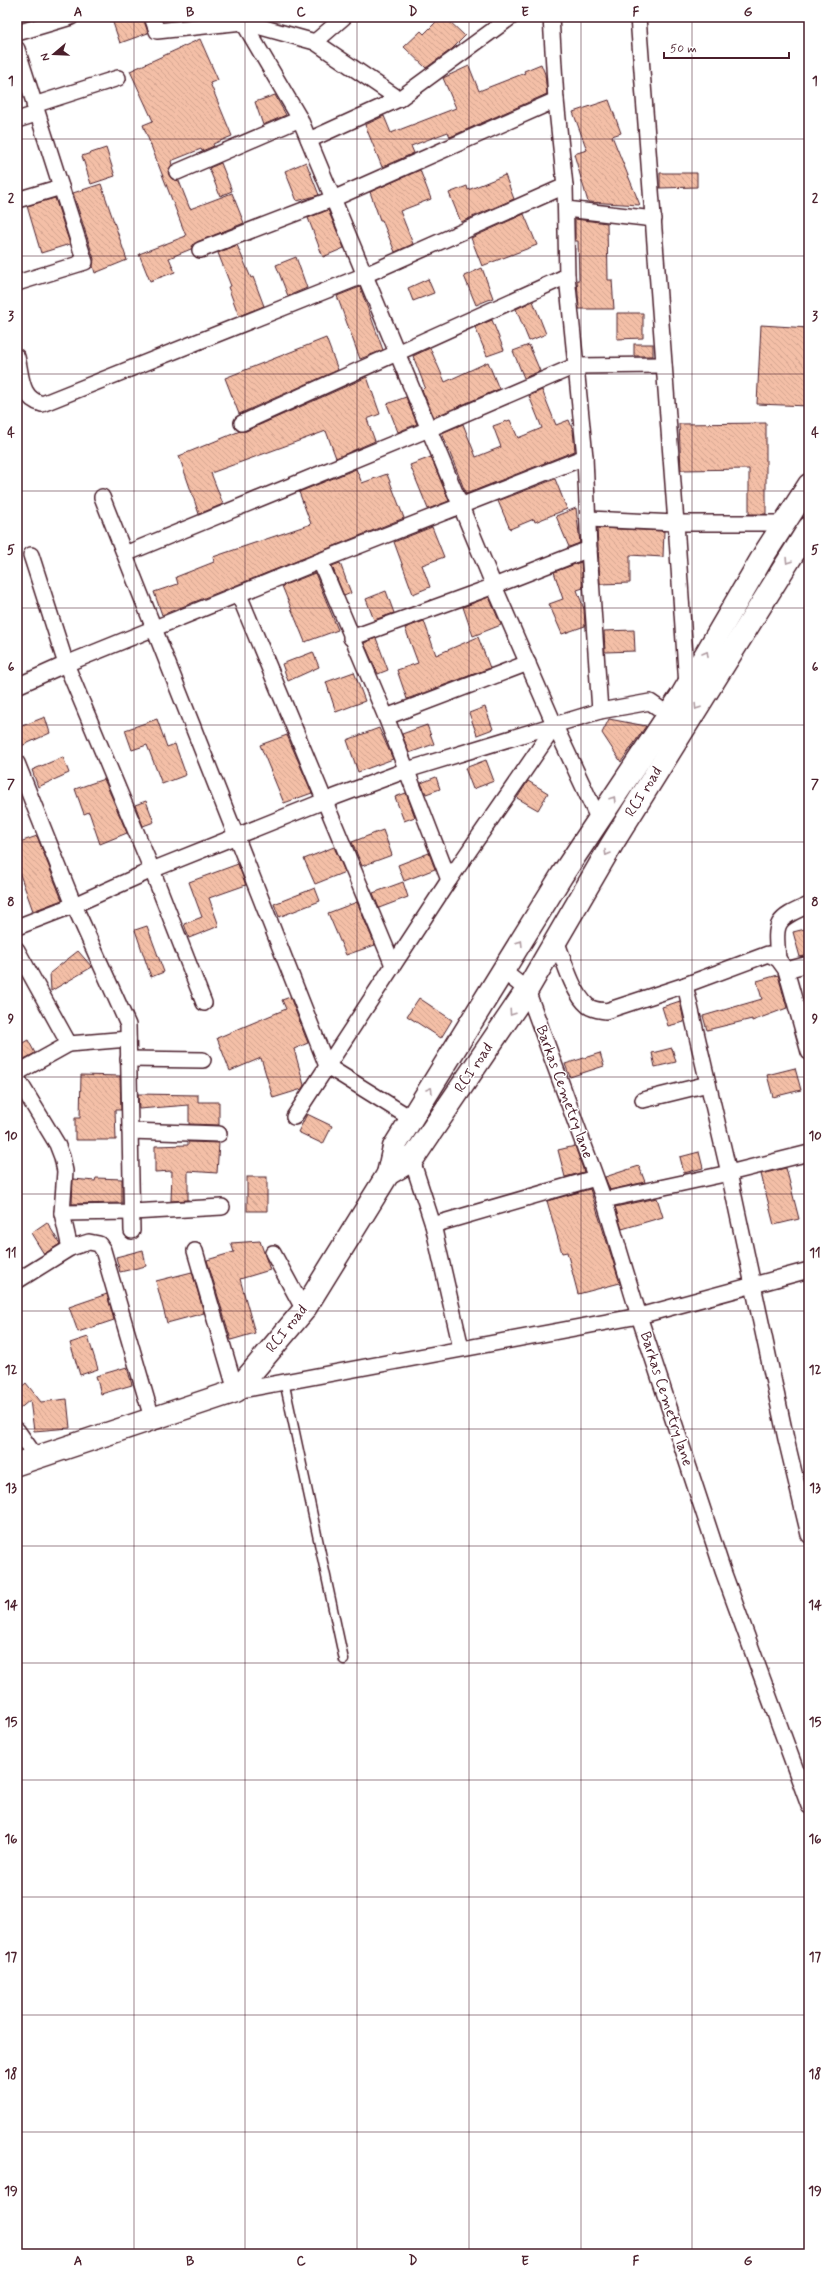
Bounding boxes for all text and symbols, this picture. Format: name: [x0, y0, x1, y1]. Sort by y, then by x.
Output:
text: A: [74, 4, 82, 21]
text: B: [186, 4, 195, 21]
text: C: [296, 4, 306, 21]
text: D: [409, 4, 418, 21]
text: E: [521, 4, 529, 21]
text: F: [633, 4, 640, 21]
text: G: [744, 4, 753, 21]
north arrow: [34, 34, 74, 74]
scale bar: [664, 34, 789, 60]
text: 50 m: [670, 41, 697, 57]
text: N: [38, 51, 53, 63]
text: 1: [8, 73, 14, 90]
text: 1: [812, 73, 818, 90]
text: 2: [8, 190, 15, 207]
text: 2: [812, 190, 819, 207]
text: 3: [8, 308, 14, 325]
text: 3: [812, 308, 818, 325]
text: 4: [7, 425, 15, 442]
text: 4: [811, 425, 819, 442]
text: 5: [7, 542, 15, 559]
text: 5: [811, 542, 819, 559]
one-way arrow: [785, 557, 793, 564]
one-way arrow: [701, 651, 708, 658]
text: 6: [8, 659, 15, 676]
text: 6: [812, 659, 819, 676]
one-way arrow: [694, 703, 701, 710]
street label: RCI road: [621, 763, 667, 821]
text: 7: [7, 776, 15, 793]
text: 7: [811, 776, 819, 793]
one-way arrow: [608, 796, 615, 803]
one-way arrow: [604, 849, 611, 856]
text: 8: [7, 894, 15, 911]
text: 8: [811, 894, 819, 911]
one-way arrow: [515, 941, 522, 948]
one-way arrow: [509, 1009, 516, 1016]
text: 9: [8, 1011, 15, 1028]
text: 9: [812, 1011, 819, 1028]
street label: Barkas Cemetry lane: [531, 1023, 597, 1162]
street label: RCI road: [450, 1039, 498, 1097]
one-way arrow: [425, 1087, 433, 1094]
text: 10: [4, 1128, 18, 1145]
text: 10: [808, 1128, 822, 1145]
text: 11: [5, 1245, 17, 1262]
text: 11: [809, 1245, 821, 1262]
street label: RCI road: [262, 1301, 312, 1357]
street label: Barkas Cemetry lane: [635, 1329, 697, 1469]
text: 12: [5, 1362, 17, 1379]
text: 12: [809, 1362, 821, 1379]
text: 13: [5, 1480, 17, 1497]
text: 13: [809, 1480, 821, 1497]
text: 14: [4, 1597, 18, 1614]
text: 14: [808, 1597, 822, 1614]
text: 15: [5, 1714, 17, 1731]
text: 15: [809, 1714, 821, 1731]
text: 16: [4, 1831, 18, 1848]
text: 16: [808, 1831, 822, 1848]
text: 17: [5, 1949, 18, 1966]
text: 17: [809, 1949, 822, 1966]
text: 18: [5, 2066, 17, 2083]
text: 18: [809, 2066, 821, 2083]
text: 19: [4, 2183, 18, 2200]
text: 19: [808, 2183, 822, 2200]
text: A: [74, 2253, 82, 2270]
text: B: [186, 2253, 195, 2270]
text: C: [296, 2253, 306, 2270]
text: D: [409, 2253, 418, 2270]
text: E: [521, 2253, 529, 2270]
text: F: [633, 2253, 640, 2270]
text: G: [744, 2253, 753, 2270]

